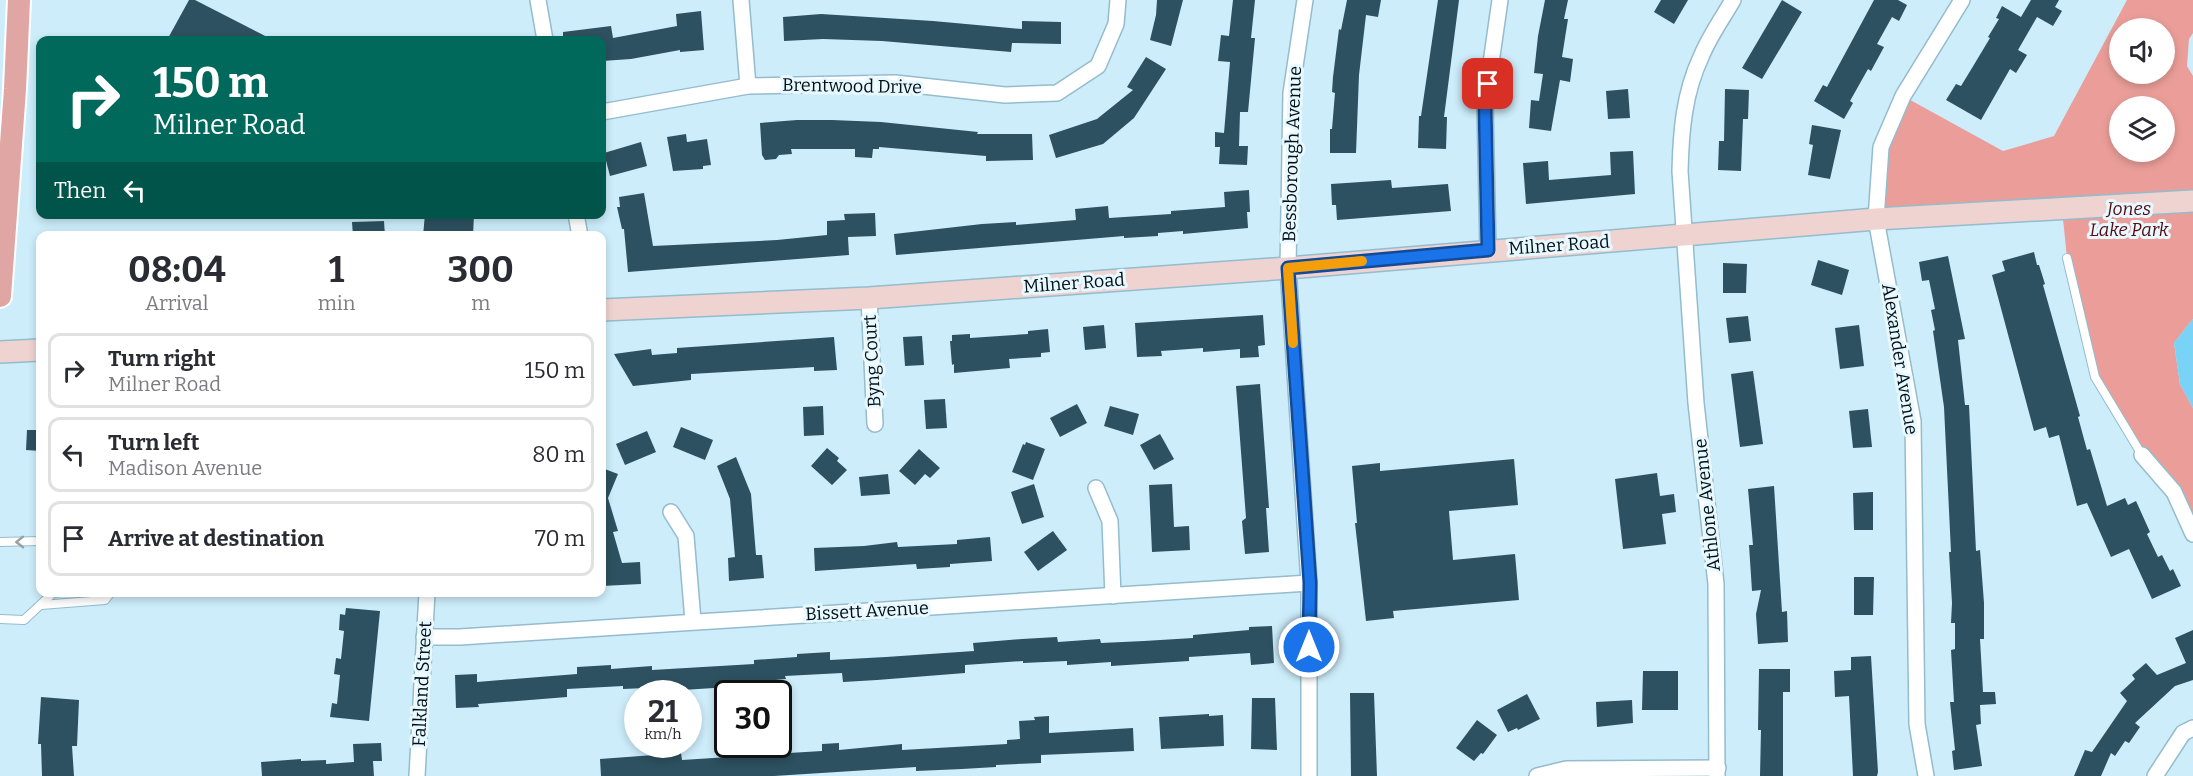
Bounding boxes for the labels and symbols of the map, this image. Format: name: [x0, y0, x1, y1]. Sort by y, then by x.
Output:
pin: [1462, 58, 1513, 109]
street label: Bessborough Avenue: [1278, 66, 1306, 242]
street label: Brentwood Drive: [782, 74, 922, 98]
park label: Jones Lake Park: [2089, 198, 2169, 241]
street label: Milner Road: [1507, 230, 1611, 260]
street label: Milner Road: [1022, 268, 1126, 298]
street label: Alexander Avenue: [1877, 282, 1923, 436]
street label: Byng Court: [859, 314, 885, 408]
street label: Athlone Avenue: [1689, 438, 1725, 572]
one-way arrow: [16, 536, 25, 548]
street label: Bissett Avenue: [805, 597, 929, 625]
position arrow: [1277, 615, 1341, 679]
street label: Falkland Street: [408, 620, 436, 747]
speed limit sign: 30: [714, 680, 792, 758]

